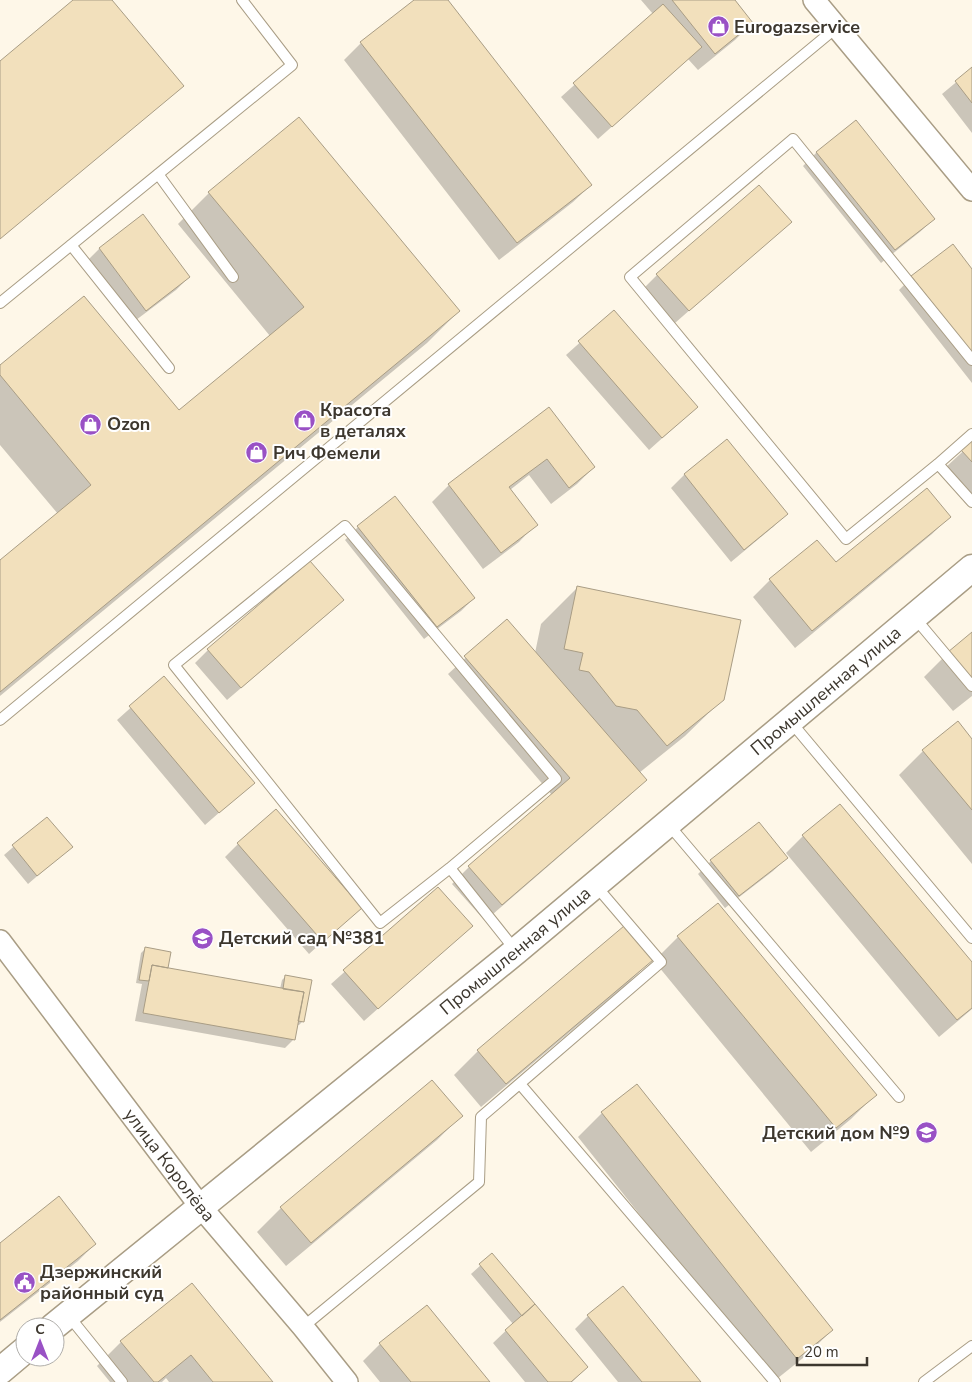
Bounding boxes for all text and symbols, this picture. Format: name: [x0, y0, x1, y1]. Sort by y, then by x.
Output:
shop icon: Eurogazservice: [706, 15, 730, 39]
place label: Eurogazservice: [734, 15, 860, 39]
place label: Красота в деталях: [320, 398, 407, 443]
shop icon: Красота в деталях: [292, 408, 316, 432]
shop icon: Ozon: [79, 412, 103, 436]
place label: Ozon: [107, 412, 150, 436]
shop icon: Рич Фемели: [245, 441, 269, 465]
place label: Рич Фемели: [273, 441, 381, 465]
street label: Промышленная улица: [746, 621, 906, 761]
street label: Промышленная улица: [435, 881, 596, 1020]
school or university icon: Детский сад №381: [191, 926, 215, 950]
place label: Детский сад №381: [219, 926, 384, 950]
street label: улица Королёва: [118, 1103, 220, 1227]
place label: Детский дом №9: [762, 1121, 910, 1145]
school or university icon: Детский дом №9: [914, 1121, 938, 1145]
place label: Дзержинский районный суд: [40, 1260, 164, 1305]
public building icon: Дзержинский районный суд: [12, 1270, 36, 1294]
north arrow: [15, 1317, 65, 1367]
text: С: [35, 1320, 45, 1339]
scale bar: [797, 1334, 867, 1366]
text: 20 m: [804, 1342, 839, 1362]

